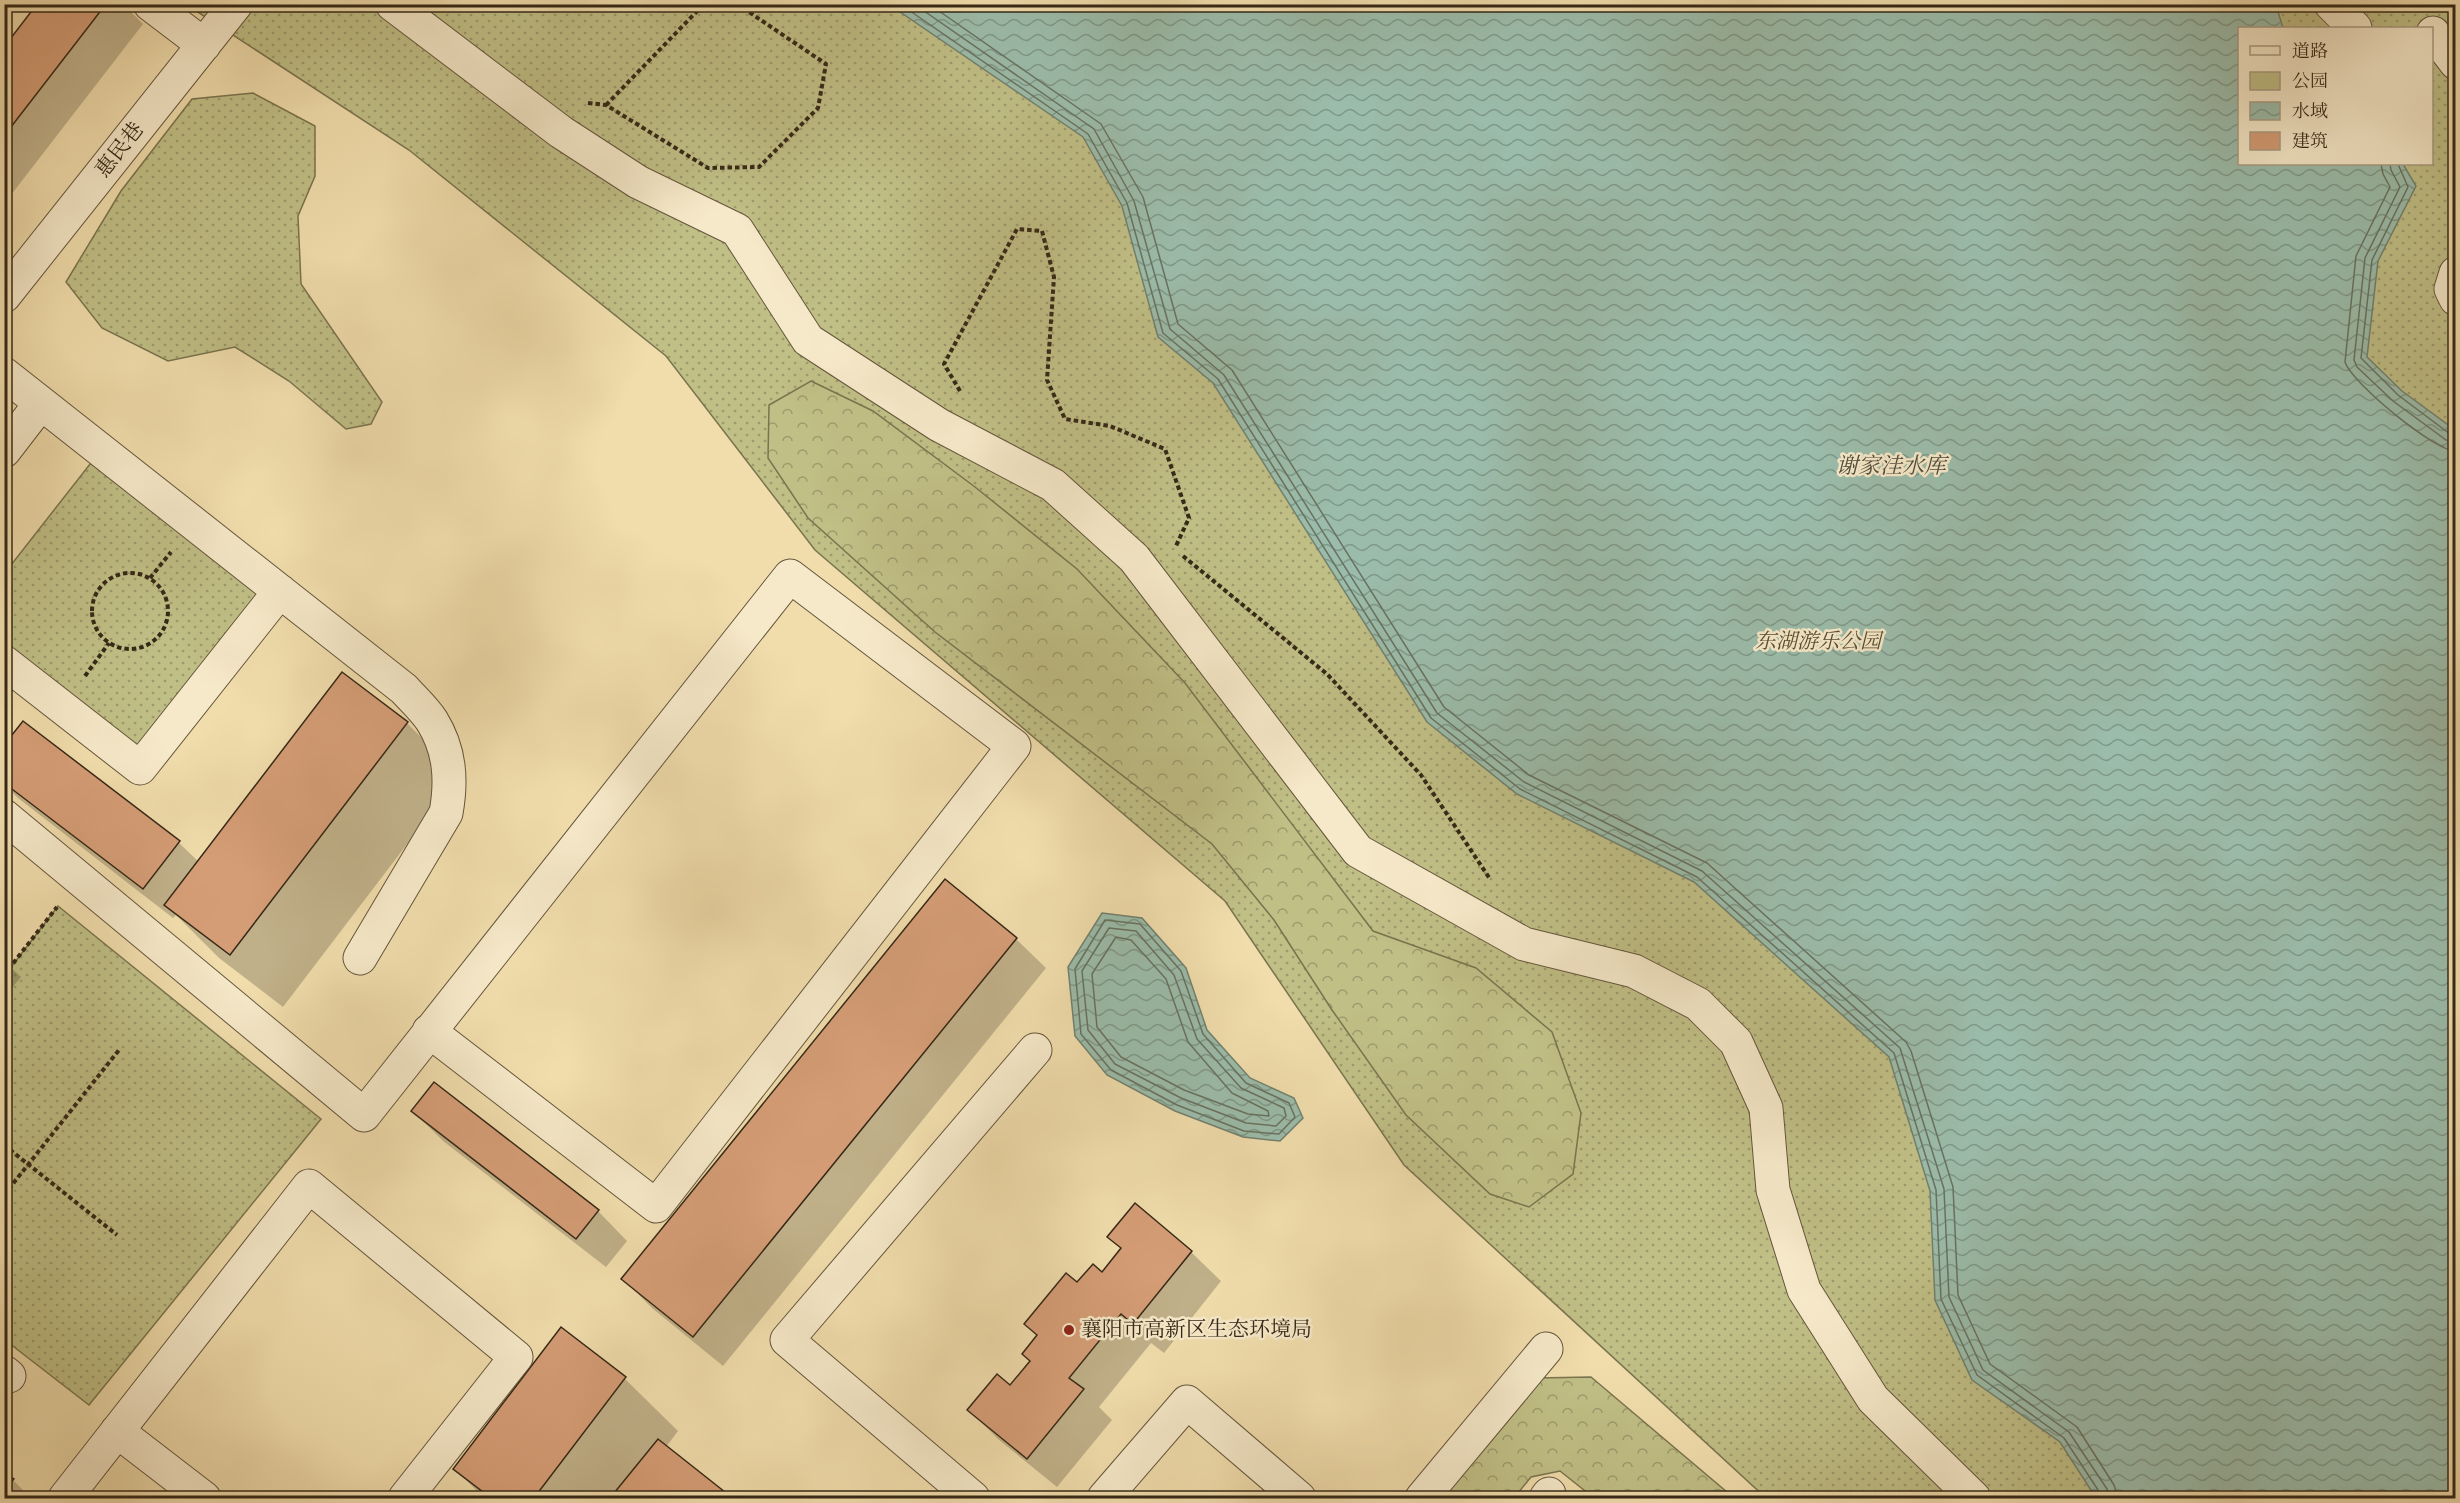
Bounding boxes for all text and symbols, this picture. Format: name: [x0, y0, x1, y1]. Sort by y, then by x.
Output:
legend: [2238, 27, 2433, 165]
text: 道路: [2292, 41, 2328, 63]
text: 公园: [2292, 71, 2328, 93]
text: 水域: [2292, 101, 2328, 123]
street label: 惠民巷: [90, 117, 150, 183]
text: 建筑: [2292, 131, 2328, 153]
water label: 谢家洼水库: [1836, 453, 1950, 480]
park label: 东湖游乐公园: [1755, 629, 1884, 655]
place label: 襄阳市高新区生态环境局: [1081, 1317, 1312, 1343]
marker: 襄阳市高新区生态环境局: [1062, 1323, 1076, 1337]

